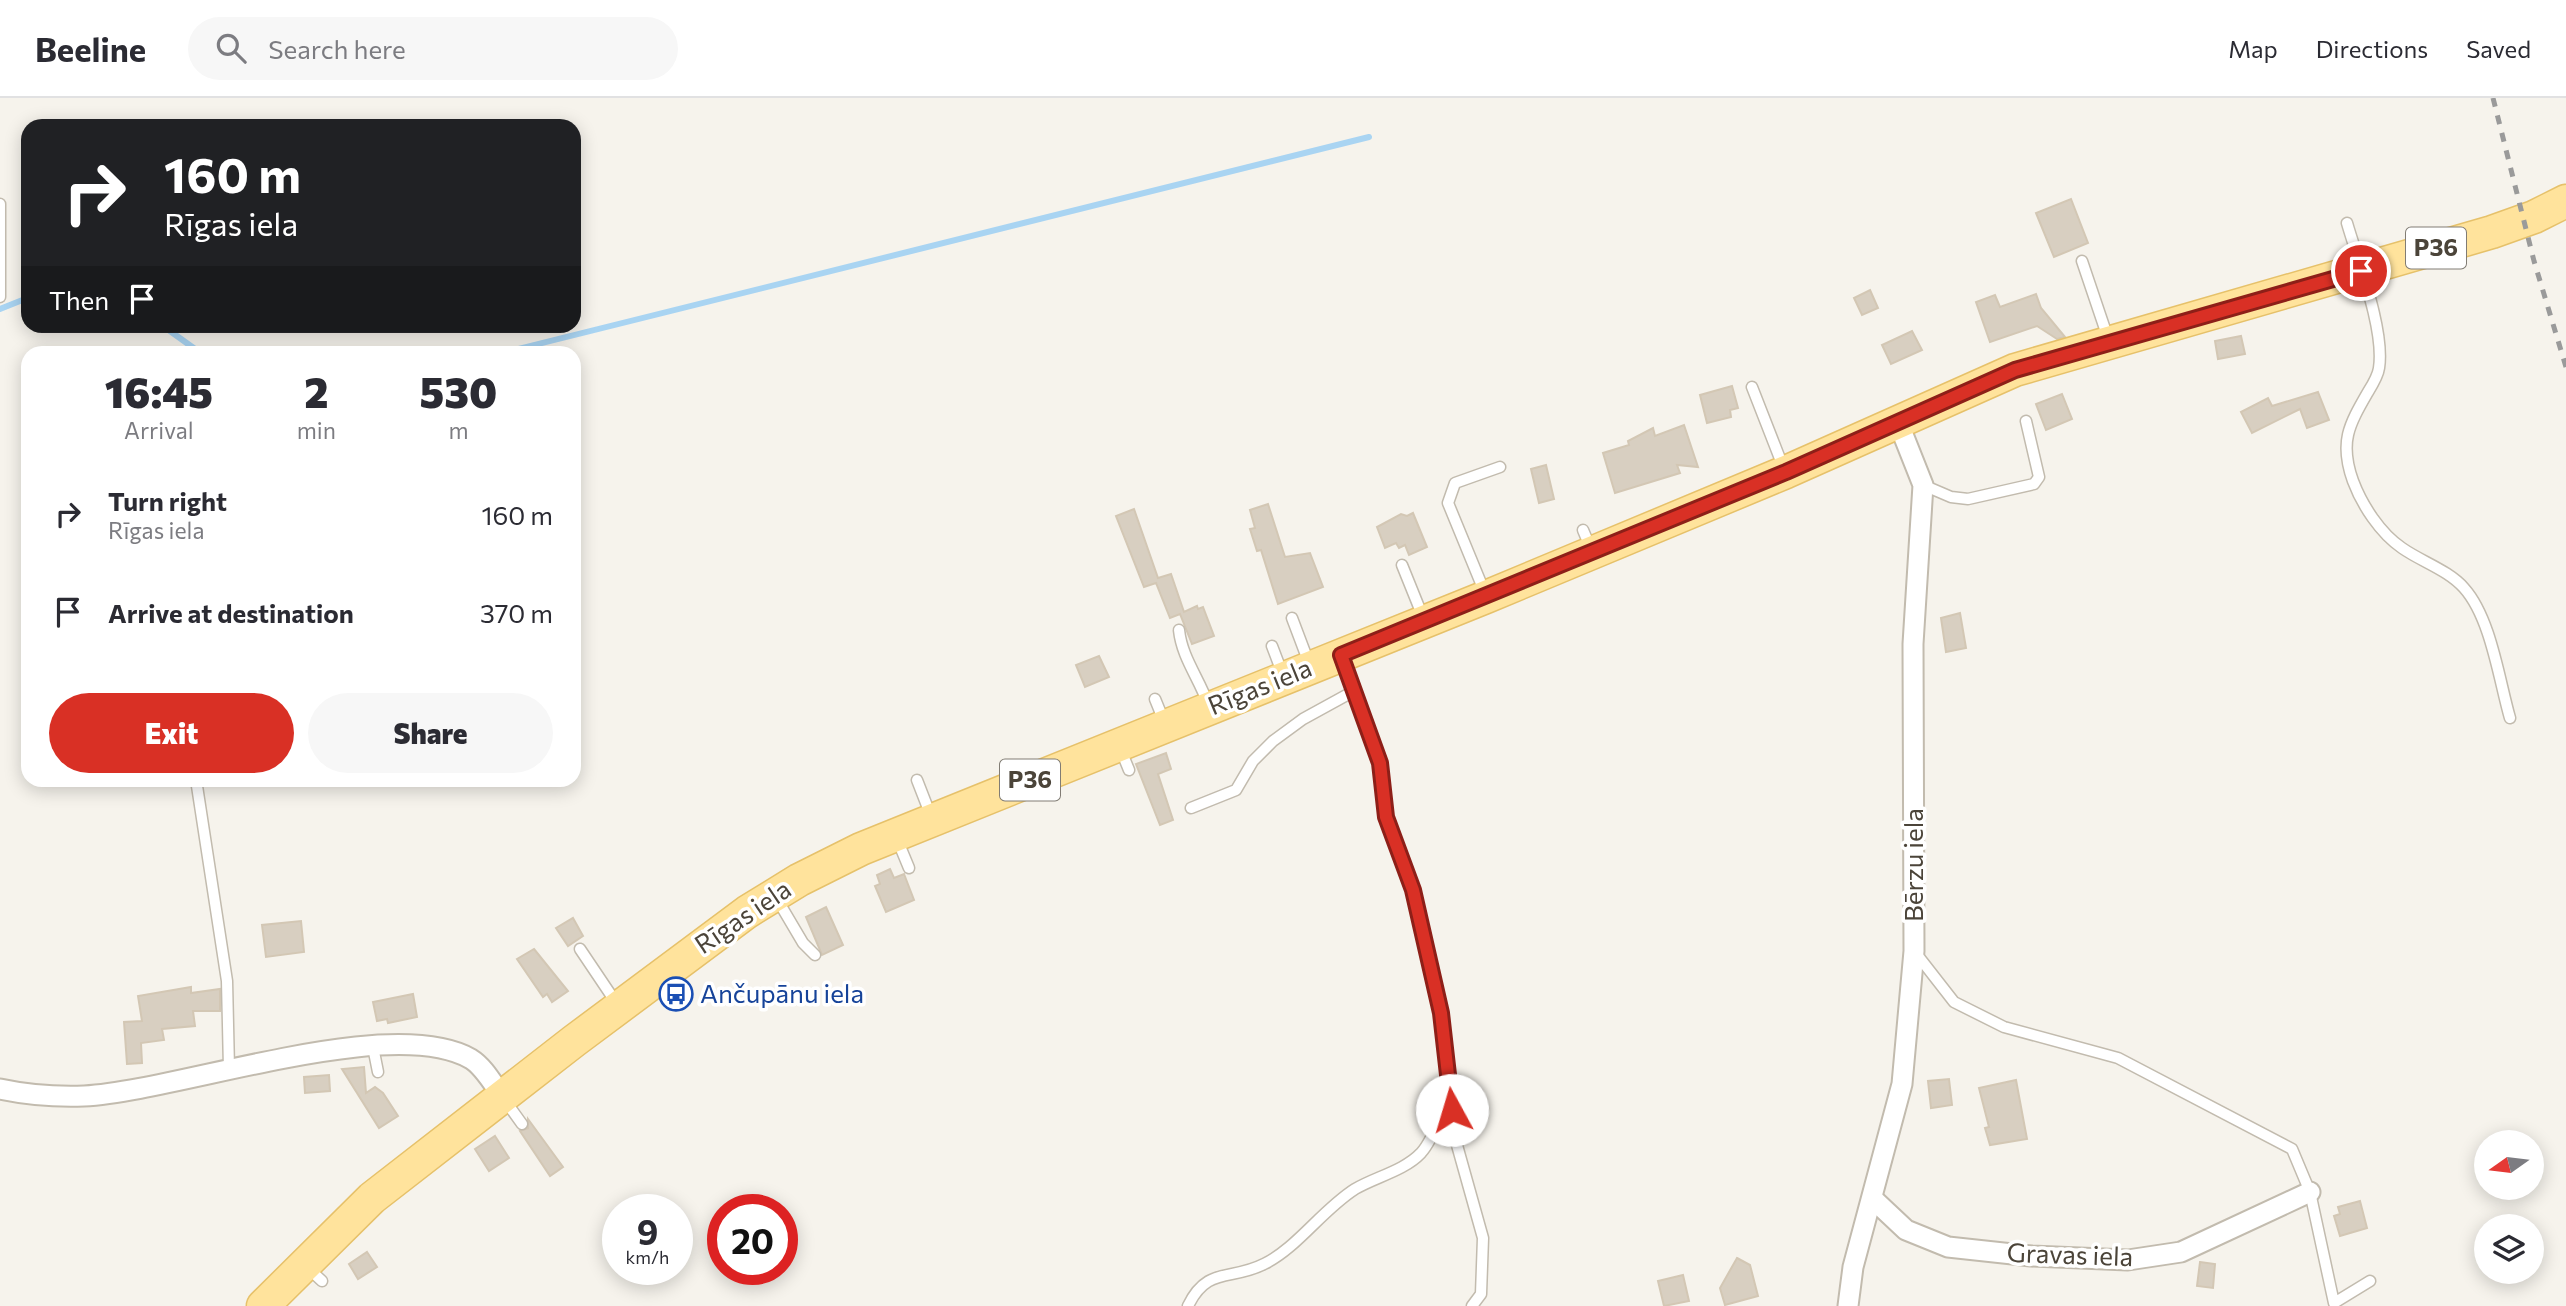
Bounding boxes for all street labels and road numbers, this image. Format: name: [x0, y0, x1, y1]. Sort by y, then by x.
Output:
road number: P36: [2406, 228, 2466, 268]
street label: Rīgas iela: [1203, 651, 1316, 720]
road number: P36: [1000, 760, 1060, 800]
street label: Bērzu iela: [1897, 808, 1928, 922]
street label: Rīgas iela: [688, 872, 796, 959]
street label: Gravas iela: [2006, 1236, 2134, 1271]

